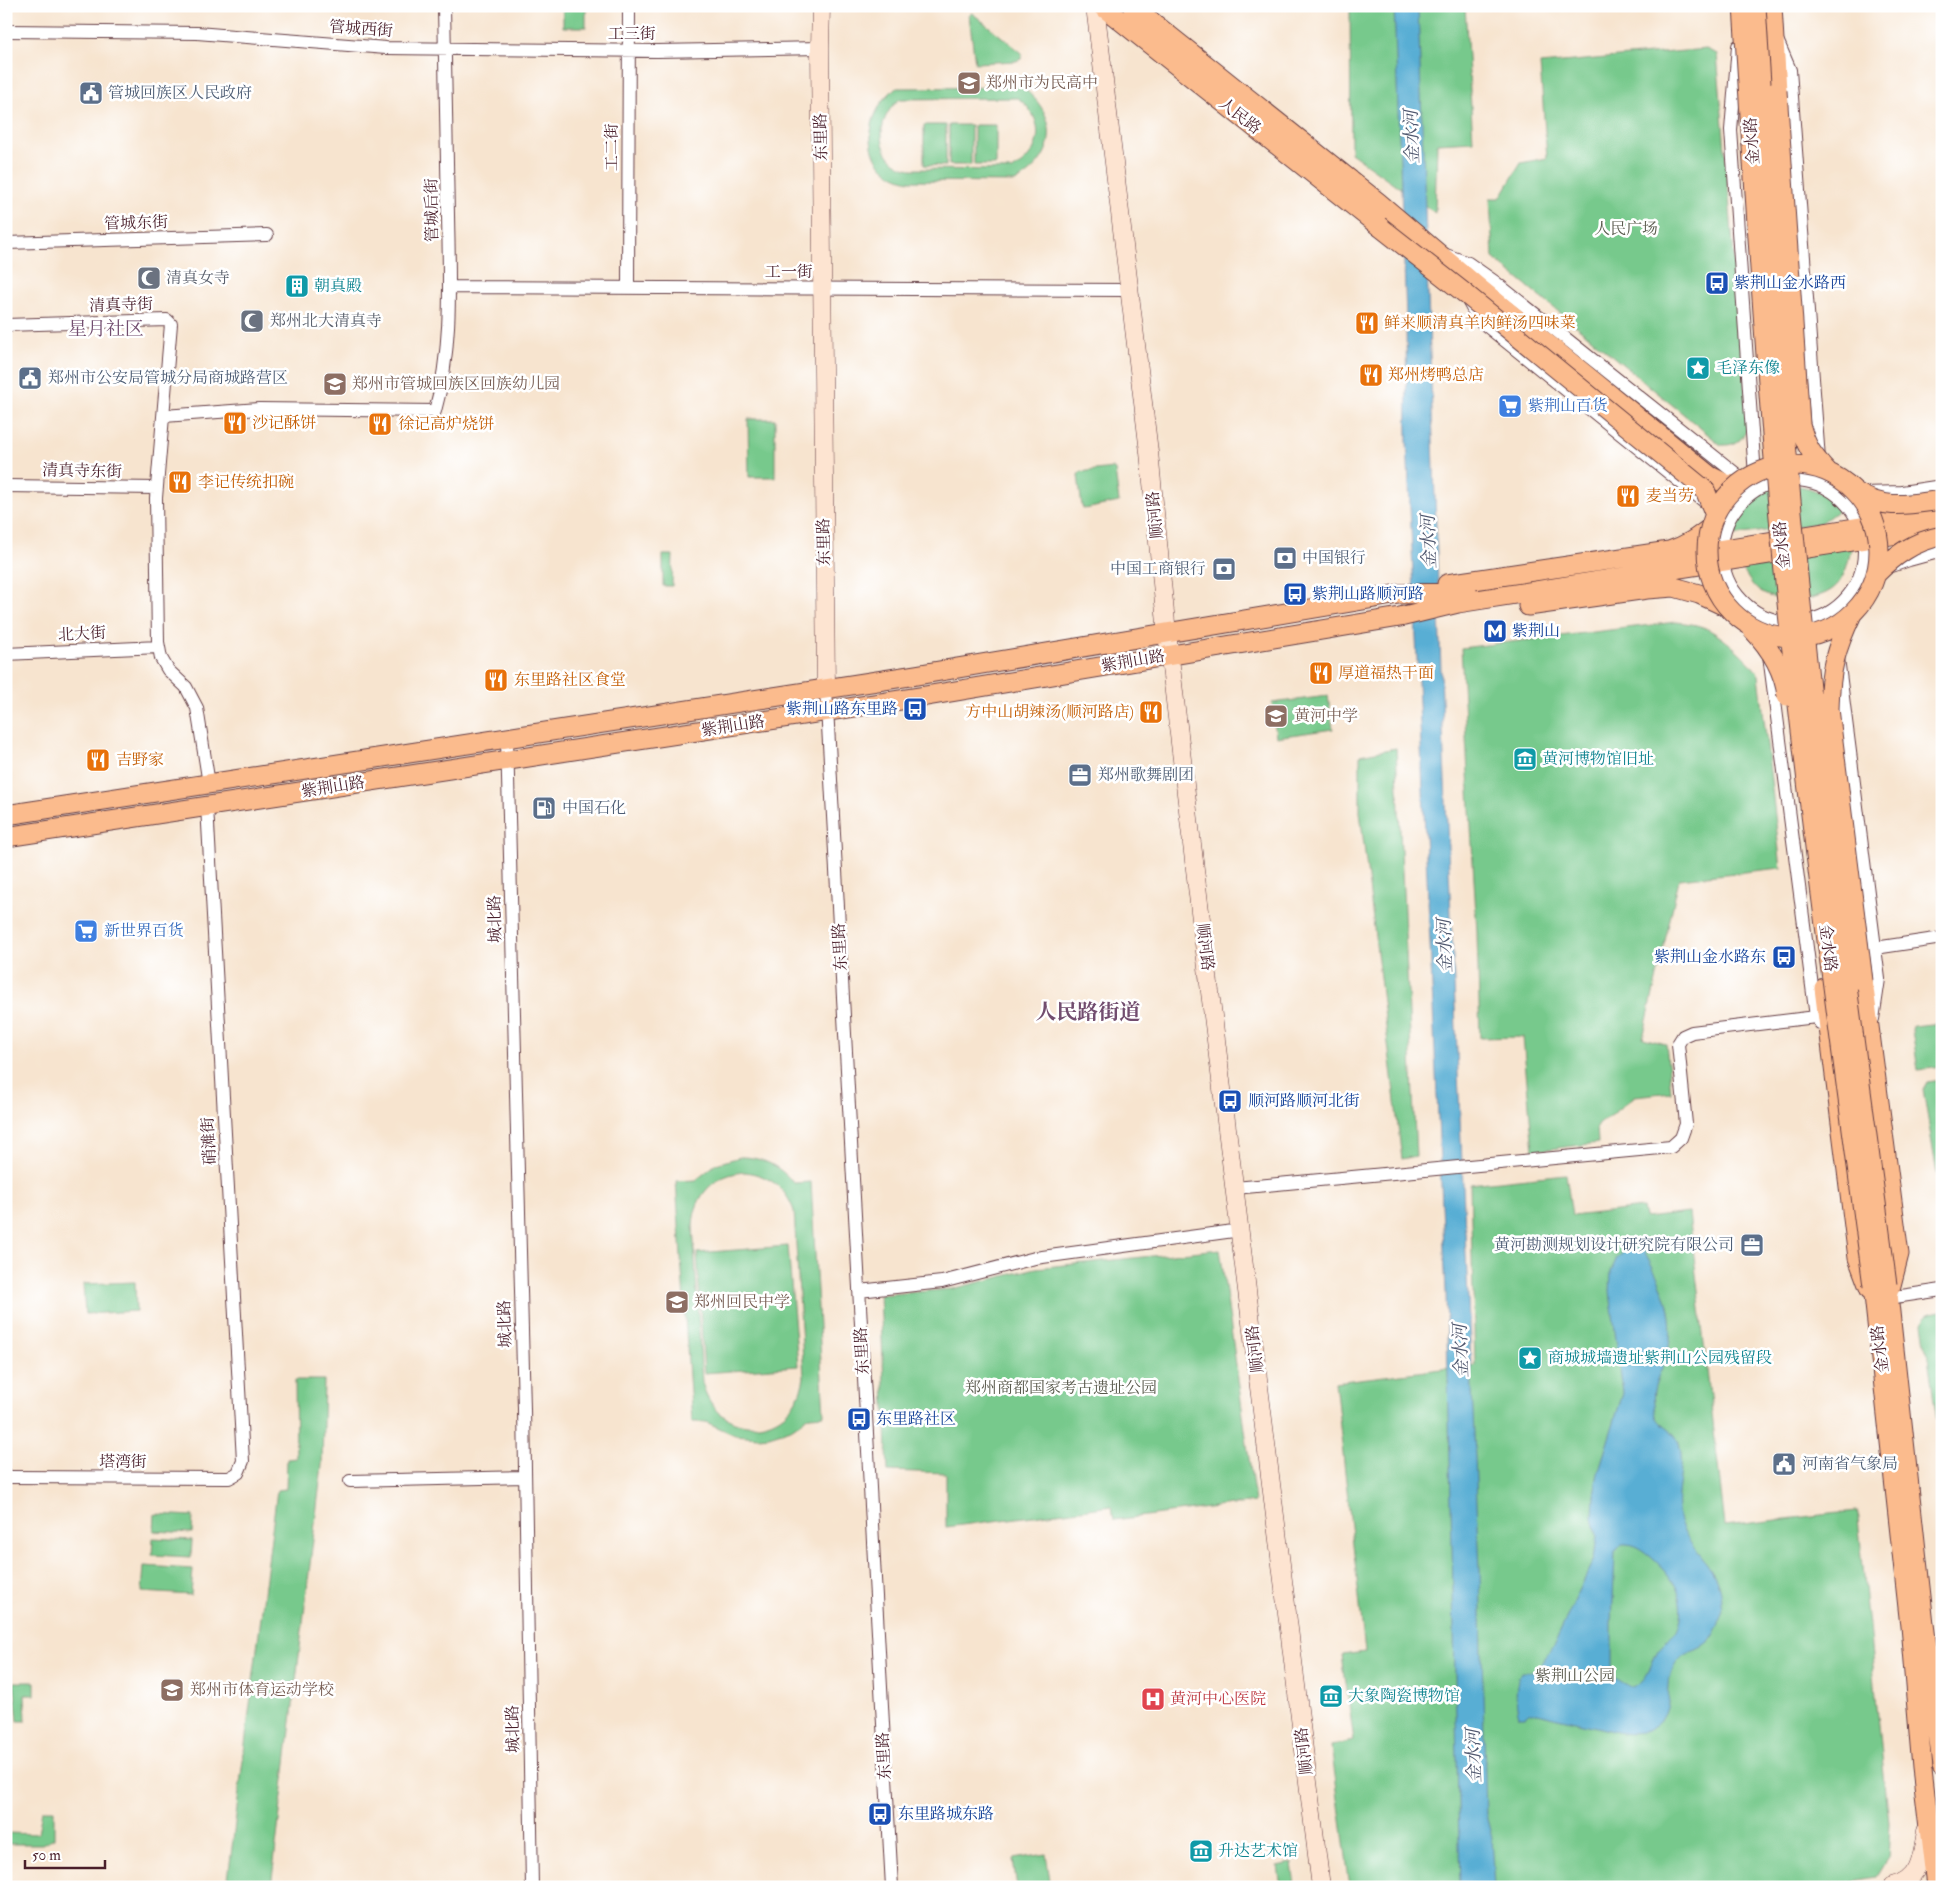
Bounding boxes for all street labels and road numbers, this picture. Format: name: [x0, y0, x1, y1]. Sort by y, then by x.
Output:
street label: 管城西街: [328, 17, 394, 41]
street label: 工三街: [608, 24, 656, 44]
street label: 人民路: [1215, 93, 1265, 139]
street label: 东里路: [811, 113, 831, 161]
street label: 金水路: [1740, 116, 1764, 166]
street label: 工二街: [602, 123, 622, 171]
street label: 管城后街: [421, 178, 443, 242]
street label: 管城东街: [104, 212, 168, 234]
street label: 工一街: [765, 262, 813, 282]
street label: 清真寺街: [89, 294, 153, 316]
street label: 清真寺东街: [42, 460, 122, 482]
street label: 顺河路: [1143, 490, 1167, 540]
street label: 东里路: [814, 518, 834, 566]
street label: 金水路: [1770, 520, 1794, 570]
street label: 北大街: [58, 623, 106, 645]
street label: 紫荆山路: [1100, 646, 1166, 676]
street label: 紫荆山路: [700, 711, 766, 741]
street label: 紫荆山路: [300, 772, 366, 802]
street label: 城北路: [485, 895, 505, 943]
street label: 顺河路: [1192, 922, 1218, 972]
street label: 东里路: [829, 923, 851, 971]
street label: 金水路: [1815, 923, 1841, 973]
street label: 硝滩街: [198, 1117, 220, 1165]
street label: 城北路: [494, 1300, 516, 1348]
street label: 顺河路: [1242, 1324, 1268, 1374]
street label: 金水路: [1867, 1324, 1893, 1374]
street label: 东里路: [851, 1327, 873, 1375]
street label: 塔湾街: [99, 1452, 147, 1472]
street label: 城北路: [503, 1705, 523, 1753]
street label: 顺河路: [1291, 1726, 1317, 1776]
street label: 东里路: [873, 1732, 895, 1780]

